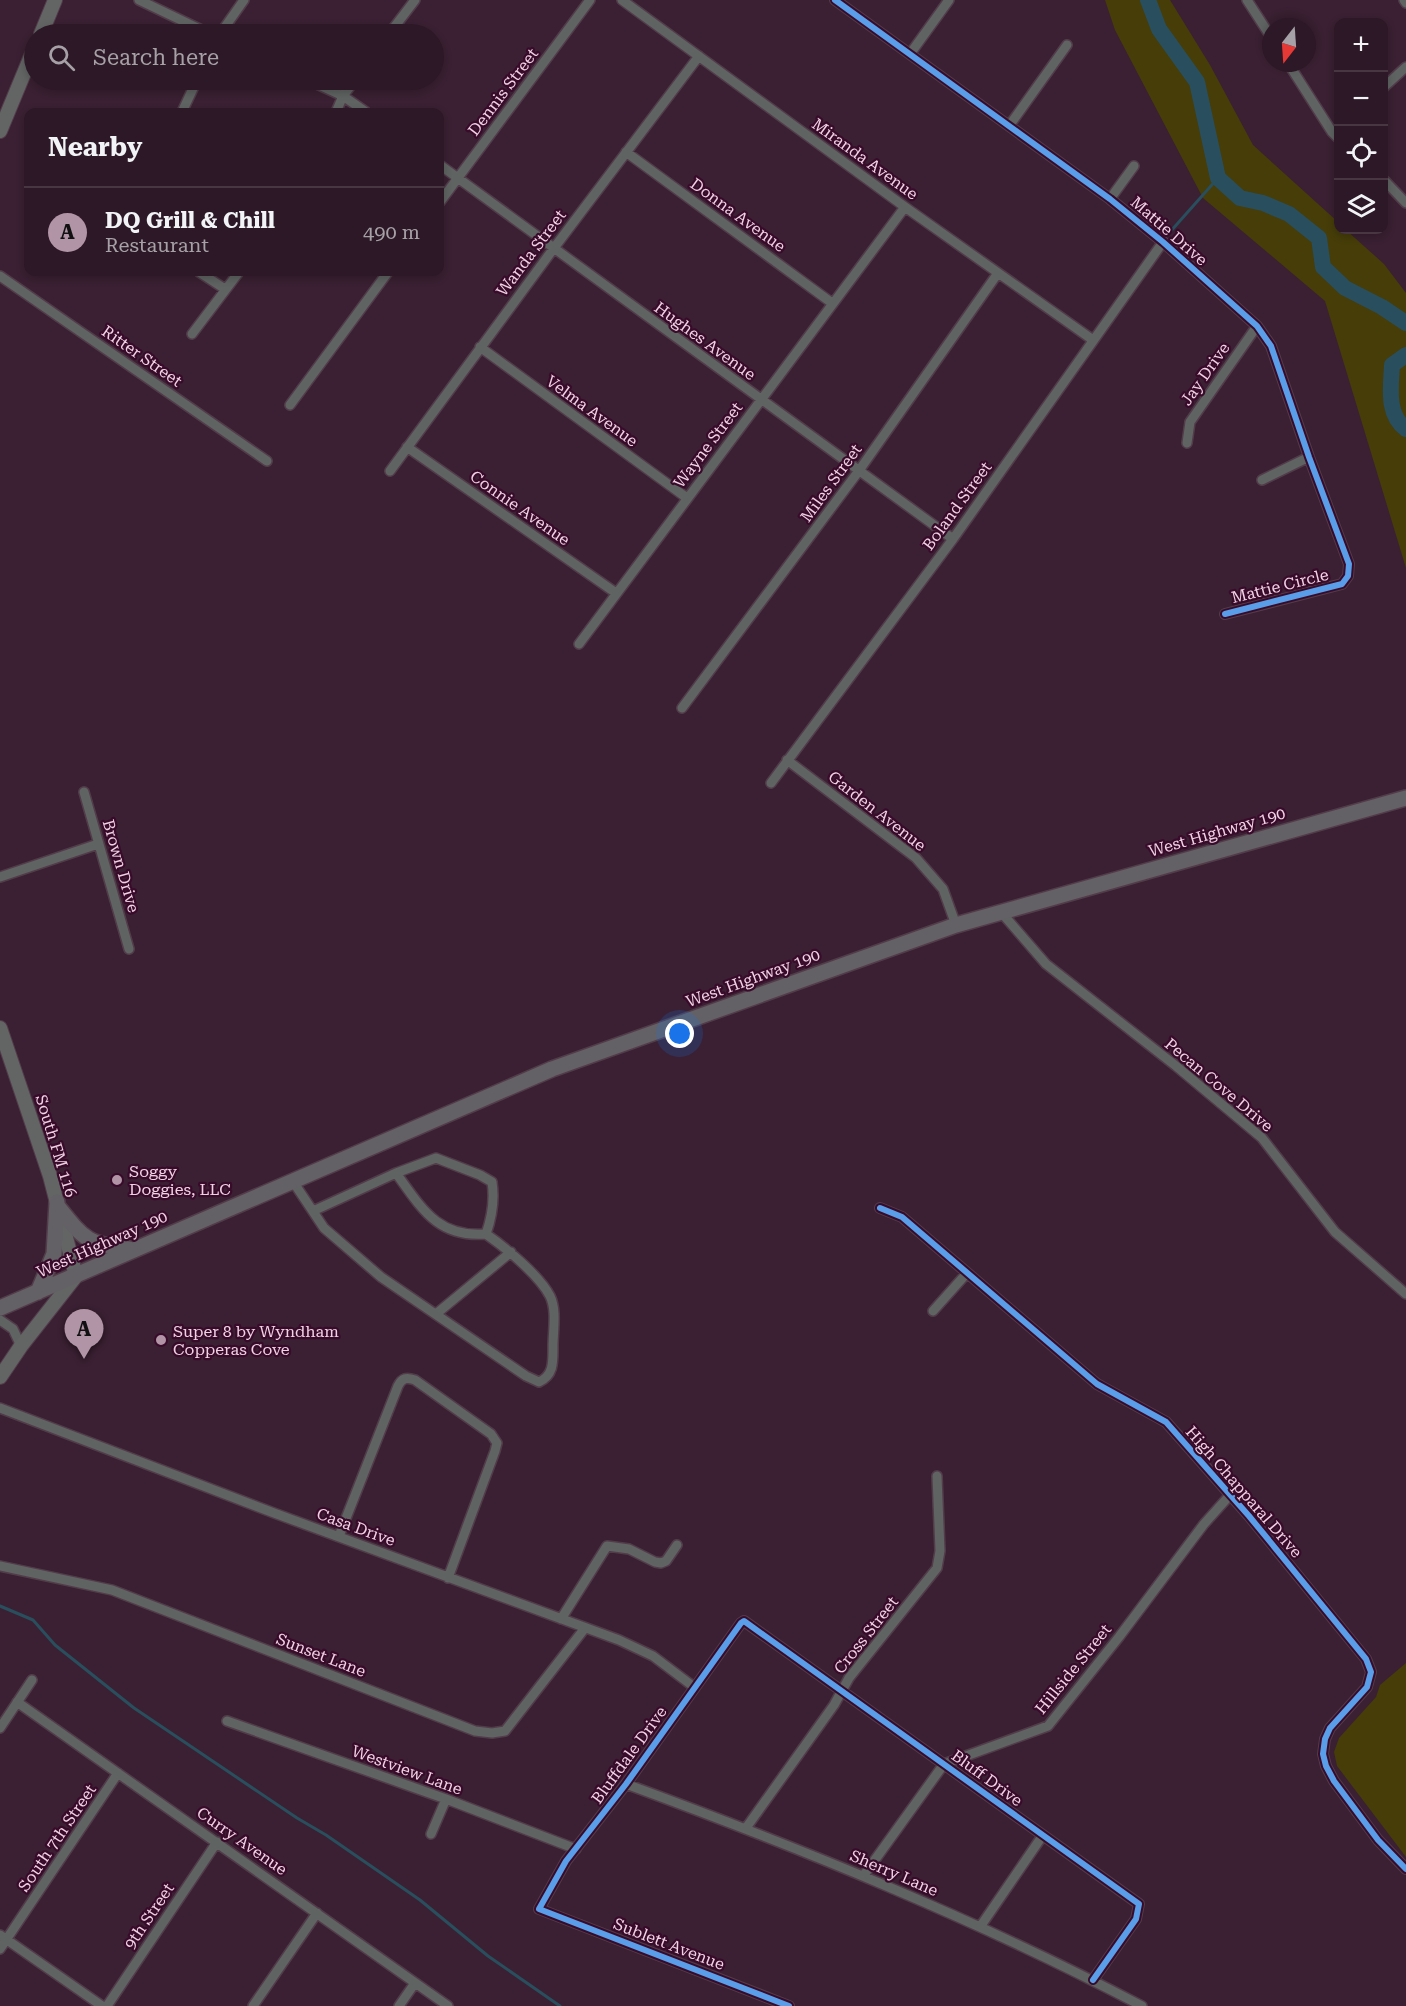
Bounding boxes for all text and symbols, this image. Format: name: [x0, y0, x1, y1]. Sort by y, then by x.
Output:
north arrow: [1262, 18, 1316, 72]
map controls: [1334, 18, 1388, 234]
button: +: [1334, 18, 1388, 72]
search box: [24, 24, 444, 90]
icon: search: [45, 41, 78, 74]
street label: Dennis Street: [464, 44, 542, 139]
text: Search here: [93, 45, 219, 70]
button: −: [1334, 72, 1388, 126]
street label: Miranda Avenue: [808, 114, 922, 204]
button: locate: [1334, 126, 1388, 180]
text: Nearby: [48, 132, 142, 162]
street label: Donna Avenue: [687, 174, 789, 256]
button: layers: [1334, 180, 1388, 234]
street label: Mattie Drive: [1127, 193, 1211, 270]
street label: Wanda Street: [492, 206, 570, 300]
text: DQ Grill & Chill: [105, 208, 275, 233]
text: A: [60, 220, 75, 244]
text: 490 m: [363, 220, 420, 244]
text: Restaurant: [105, 233, 209, 257]
street label: Hughes Avenue: [651, 298, 759, 384]
street label: Ritter Street: [98, 321, 186, 391]
street label: Jay Drive: [1177, 339, 1234, 409]
street label: Velma Avenue: [543, 371, 642, 451]
street label: Wayne Street: [670, 398, 746, 492]
street label: Miles Street: [796, 440, 866, 526]
street label: Boland Street: [919, 458, 995, 554]
street label: Connie Avenue: [467, 467, 574, 550]
street label: Mattie Circle: [1229, 565, 1331, 607]
street label: Garden Avenue: [824, 767, 930, 855]
street label: West Highway 190: [1146, 803, 1288, 861]
street label: Brown Drive: [99, 817, 143, 915]
street label: West Highway 190: [683, 945, 823, 1011]
your location: [665, 1019, 694, 1048]
street label: Pecan Cove Drive: [1161, 1034, 1277, 1136]
street label: South FM 116: [31, 1092, 81, 1200]
place label: Soggy Doggies, LLC: [129, 1162, 231, 1199]
marker: Soggy Doggies, LLC: [110, 1173, 124, 1187]
street label: West Highway 190: [34, 1207, 170, 1281]
pin: A: [64, 1310, 104, 1359]
place label: Super 8 by Wyndham Copperas Cove: [173, 1322, 339, 1359]
marker: Super 8 by Wyndham Copperas Cove: [154, 1333, 168, 1347]
street label: High Chapparal Drive: [1182, 1422, 1306, 1562]
street label: Casa Drive: [314, 1504, 398, 1550]
street label: Cross Street: [830, 1593, 902, 1677]
street label: Hillside Street: [1031, 1620, 1115, 1718]
street label: Sunset Lane: [274, 1629, 369, 1681]
street label: Bluffdale Drive: [587, 1702, 671, 1807]
street label: Westview Lane: [349, 1741, 465, 1799]
street label: Bluff Drive: [948, 1746, 1026, 1810]
street label: South 7th Street: [14, 1781, 100, 1895]
street label: Curry Avenue: [193, 1803, 291, 1879]
street label: Sherry Lane: [847, 1846, 941, 1900]
street label: 9th Street: [120, 1879, 178, 1952]
street label: Sublett Avenue: [611, 1914, 727, 1974]

